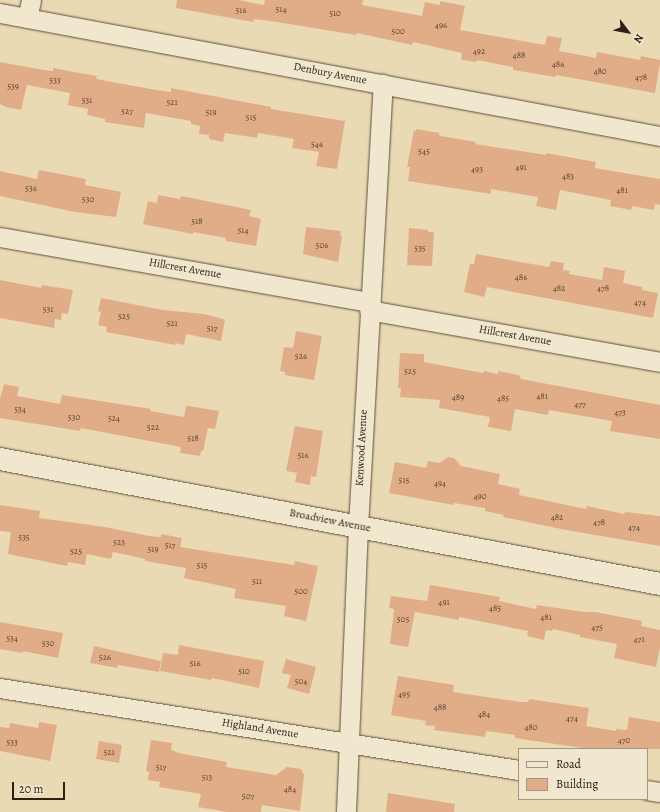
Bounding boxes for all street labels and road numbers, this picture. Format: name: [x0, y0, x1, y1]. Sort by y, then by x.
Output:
street label: Denbury Avenue: [292, 60, 368, 88]
street label: Hillcrest Avenue: [148, 256, 222, 282]
street label: Hillcrest Avenue: [478, 323, 552, 349]
street label: Kenwood Avenue: [353, 409, 371, 487]
street label: Broadview Avenue: [288, 507, 372, 535]
street label: Highland Avenue: [221, 716, 299, 742]

